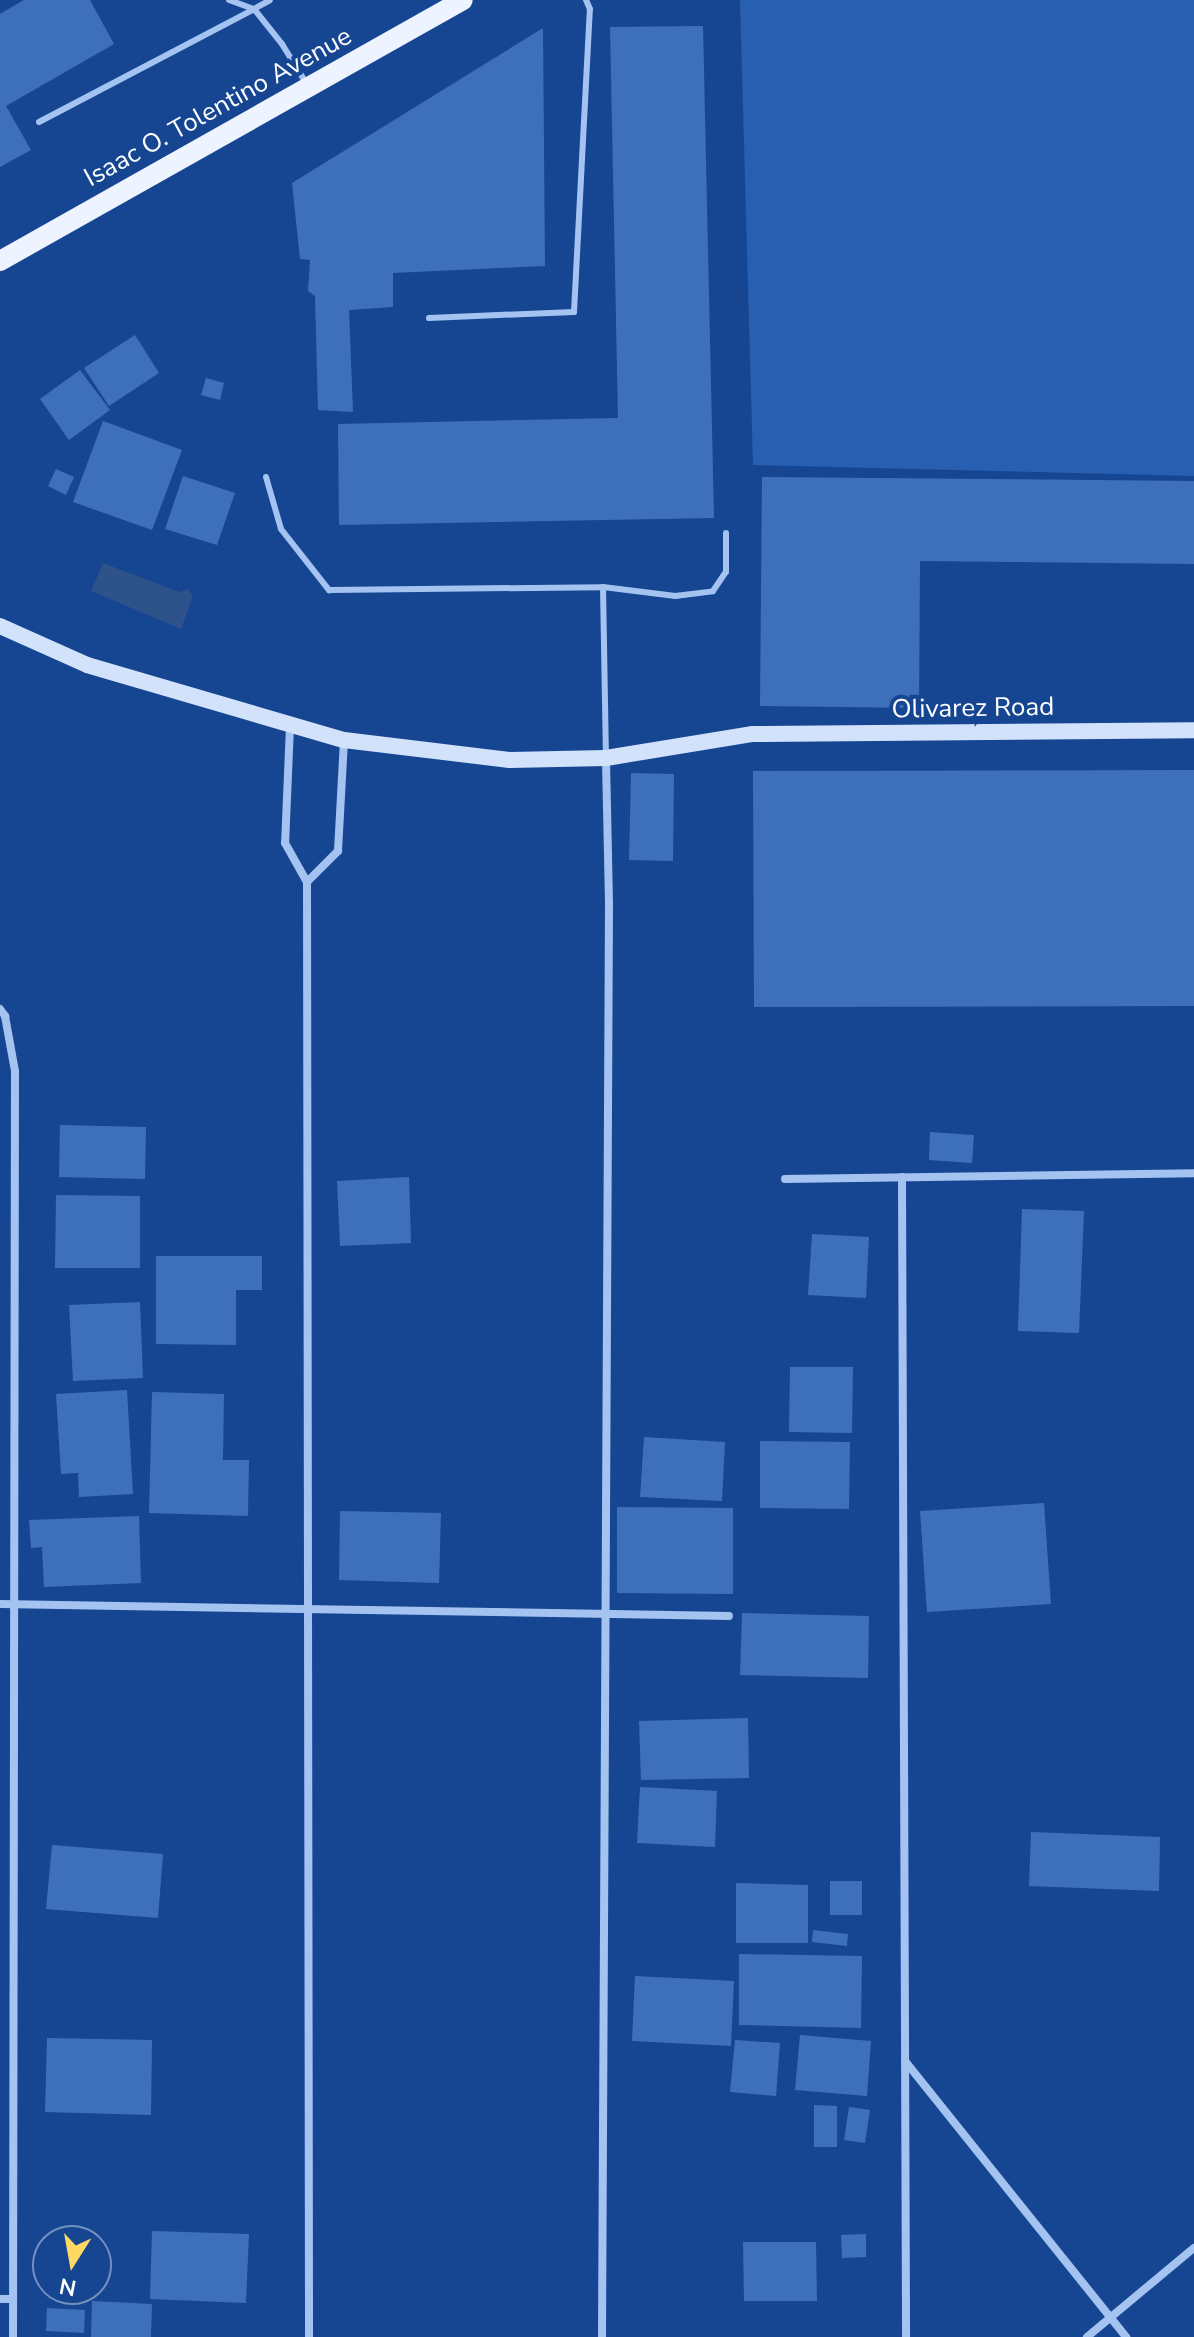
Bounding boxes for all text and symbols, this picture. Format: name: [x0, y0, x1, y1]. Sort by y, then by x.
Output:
street label: Isaac O. Tolentino Avenue: [79, 20, 357, 194]
street label: Olivarez Road: [891, 691, 1055, 725]
north arrow: [32, 2225, 112, 2305]
text: N: [57, 2270, 79, 2303]

